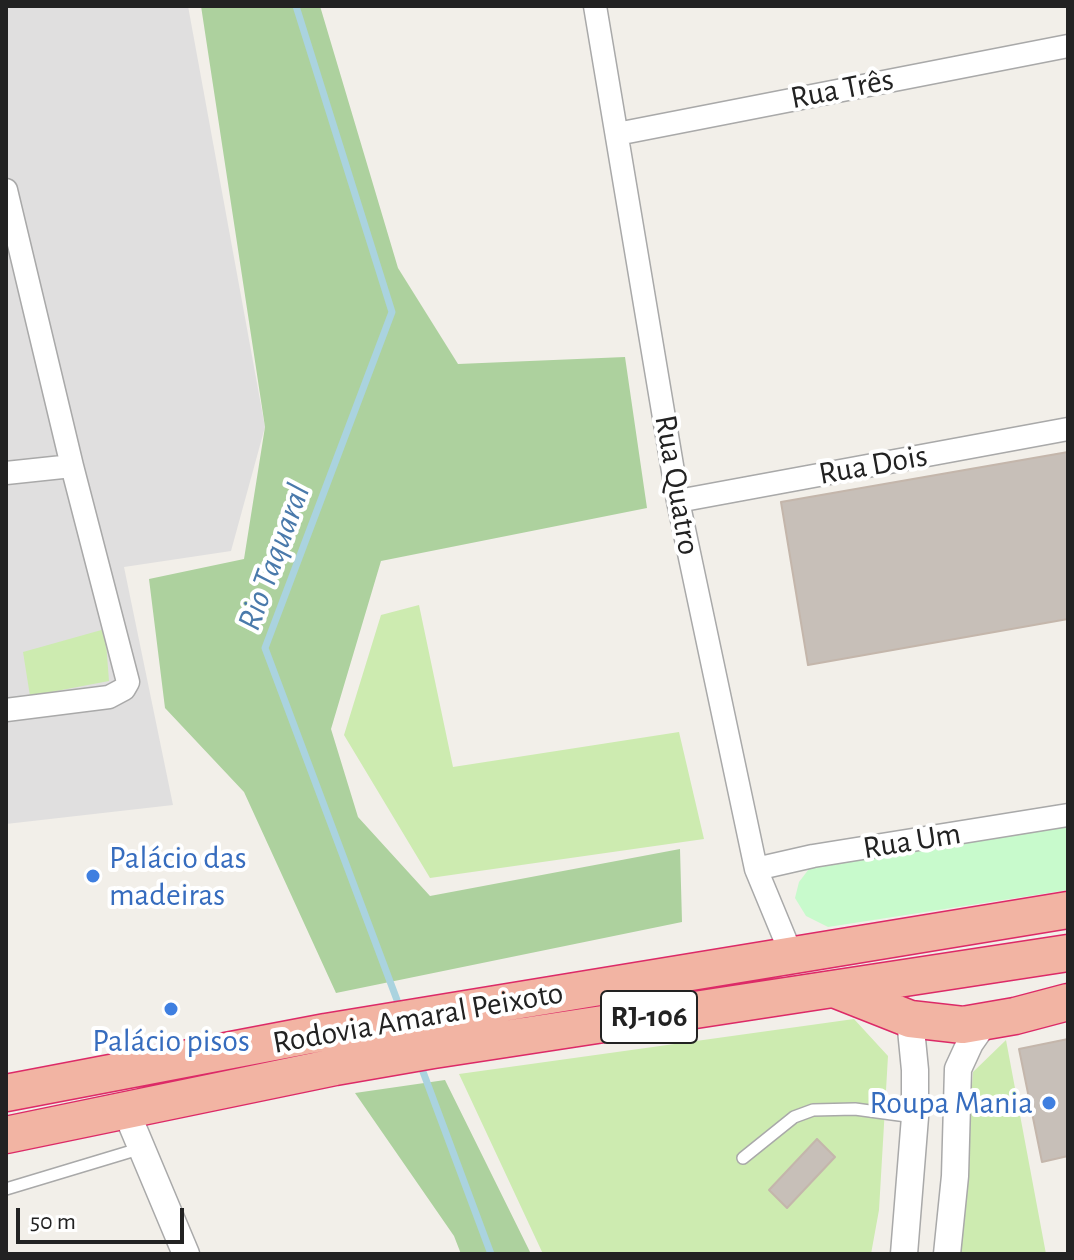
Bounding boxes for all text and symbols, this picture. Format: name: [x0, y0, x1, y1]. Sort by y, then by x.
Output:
street label: Rua Três: [787, 60, 897, 118]
street label: Rua Quatro: [646, 412, 708, 558]
street label: Rua Dois: [816, 437, 930, 493]
water label: Rio Taquaral: [229, 478, 319, 636]
street label: Rua Um: [860, 814, 964, 868]
place label: Palácio das madeiras: [109, 839, 247, 914]
marker: Palácio das madeiras: [84, 867, 102, 885]
street label: Rodovia Amaral Peixoto: [270, 974, 566, 1062]
road number: RJ-106: [601, 991, 697, 1043]
marker: Palácio pisos: [162, 1000, 180, 1018]
place label: Palácio pisos: [92, 1022, 250, 1060]
place label: Roupa Mania: [870, 1084, 1033, 1122]
marker: Roupa Mania: [1040, 1094, 1058, 1112]
scale bar: [20, 1192, 188, 1242]
text: 50 m: [30, 1210, 76, 1234]

